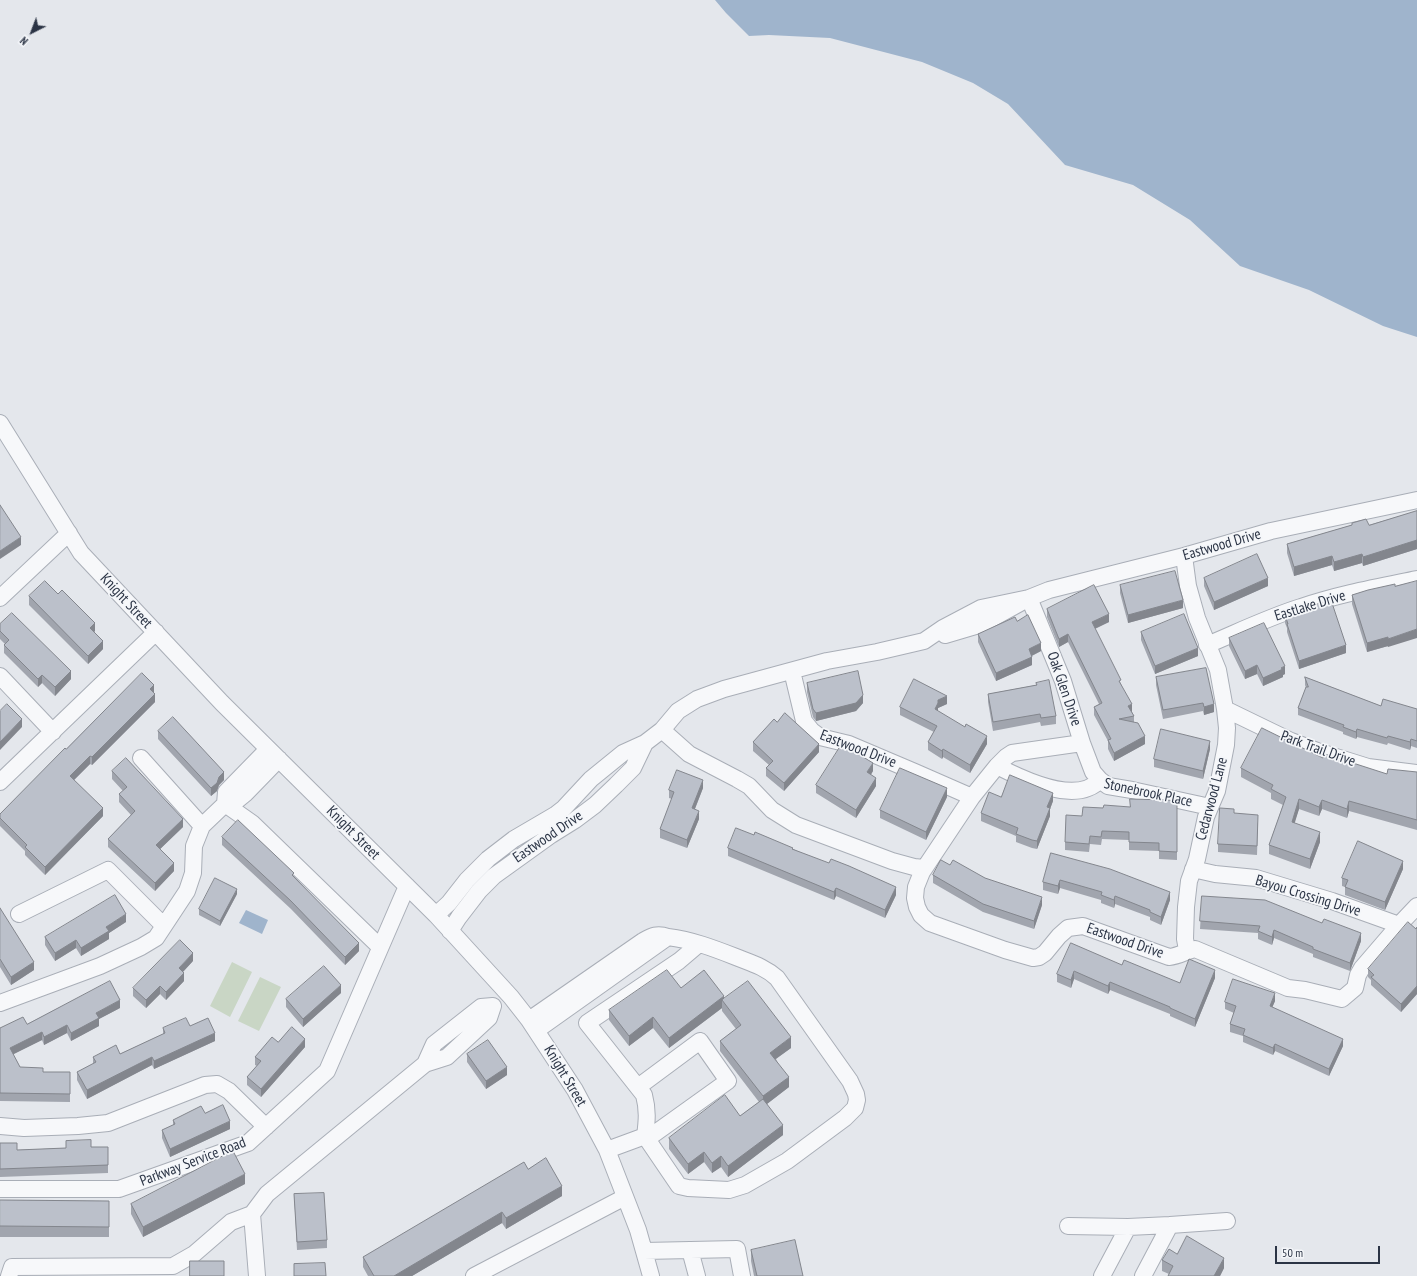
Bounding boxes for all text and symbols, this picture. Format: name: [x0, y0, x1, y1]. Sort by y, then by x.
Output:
north arrow: [12, 12, 52, 52]
text: N: [17, 34, 31, 48]
street label: Eastwood Drive: [1181, 525, 1263, 565]
street label: Knight Street: [96, 570, 156, 632]
street label: Eastlake Drive: [1272, 587, 1348, 625]
street label: Oak Glen Drive: [1043, 650, 1085, 728]
street label: Eastwood Drive: [817, 726, 899, 772]
street label: Park Trail Drive: [1278, 727, 1358, 771]
street label: Cedarwood Lane: [1192, 755, 1232, 843]
street label: Stonebrook Place: [1102, 775, 1194, 811]
street label: Knight Street: [322, 802, 384, 864]
street label: Eastwood Drive: [510, 807, 586, 867]
street label: Bayou Crossing Drive: [1253, 871, 1363, 921]
street label: Eastwood Drive: [1084, 919, 1166, 963]
street label: Knight Street: [540, 1042, 590, 1110]
street label: Parkway Service Road: [138, 1134, 248, 1190]
scale bar: [1277, 1238, 1382, 1264]
text: 50 m: [1282, 1245, 1303, 1260]

